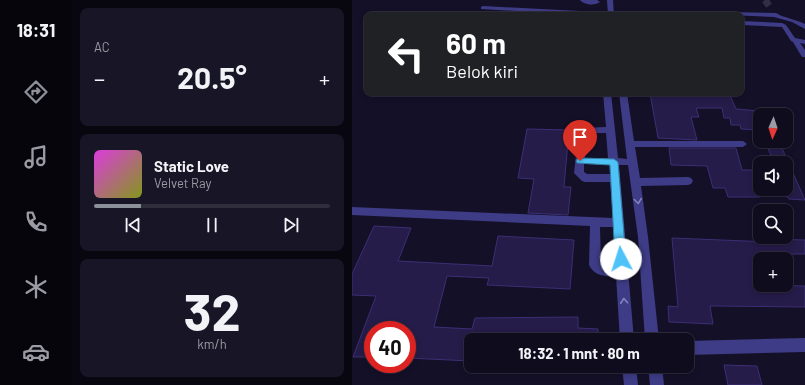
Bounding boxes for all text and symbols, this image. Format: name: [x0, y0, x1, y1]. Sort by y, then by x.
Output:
text: 18:31: [17, 19, 55, 41]
text: 60 m: [446, 26, 506, 60]
icon: left: [380, 28, 432, 80]
text: AC: [94, 39, 110, 55]
text: 20.5°: [177, 59, 247, 95]
text: Belok kiri: [446, 60, 518, 82]
text: −: [94, 65, 105, 91]
text: +: [319, 65, 330, 91]
icon: directions: [22, 78, 50, 106]
north arrow: [753, 108, 793, 148]
map controls: [753, 108, 793, 292]
pin: [563, 120, 597, 161]
icon: arrive: [569, 126, 591, 148]
icon: music: [22, 143, 50, 171]
button: sound: [753, 156, 793, 196]
text: Static Love: [154, 157, 229, 175]
text: Velvet Ray: [154, 175, 212, 191]
one-way arrow: [633, 198, 642, 204]
button: search: [753, 204, 793, 244]
icon: phone: [22, 208, 50, 236]
icon: previous: [122, 214, 144, 236]
icon: pause: [201, 214, 223, 236]
icon: next: [280, 214, 302, 236]
position arrow: [600, 238, 642, 280]
button: +: [753, 252, 793, 292]
icon: climate: [22, 273, 50, 301]
text: 32: [183, 279, 241, 341]
one-way arrow: [620, 298, 629, 304]
speed limit sign: 40: [364, 321, 416, 373]
text: km/h: [197, 336, 227, 352]
icon: car: [22, 338, 50, 366]
text: 18:32 · 1 mnt · 80 m: [518, 344, 640, 362]

